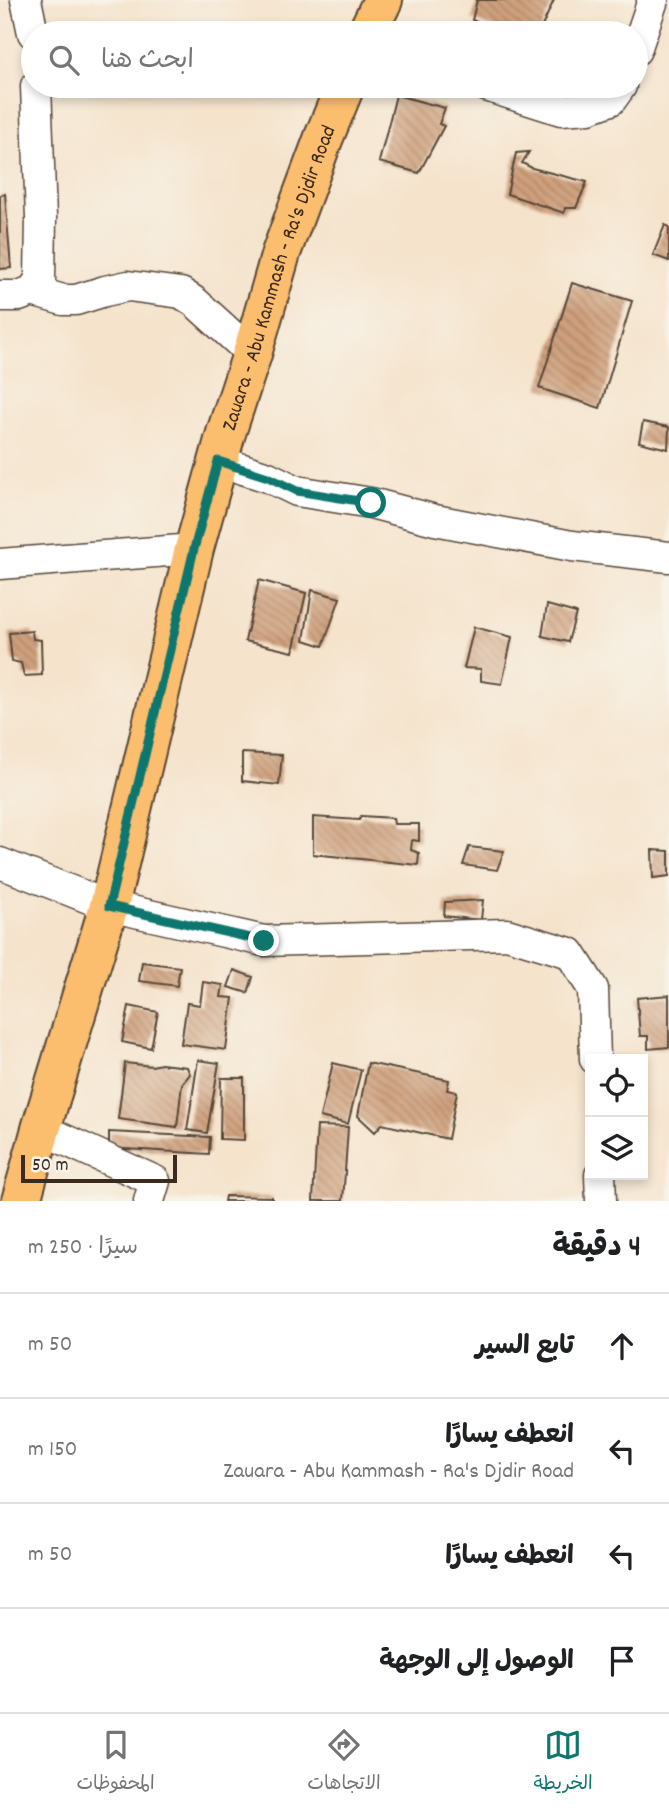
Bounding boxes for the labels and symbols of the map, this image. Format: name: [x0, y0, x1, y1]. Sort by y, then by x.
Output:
street label: Zauara - Abu Kammash - Ra's Djdir Road: [216, 121, 345, 435]
route start: [355, 487, 386, 518]
route end: [248, 925, 279, 956]
scale bar: [21, 1152, 177, 1184]

